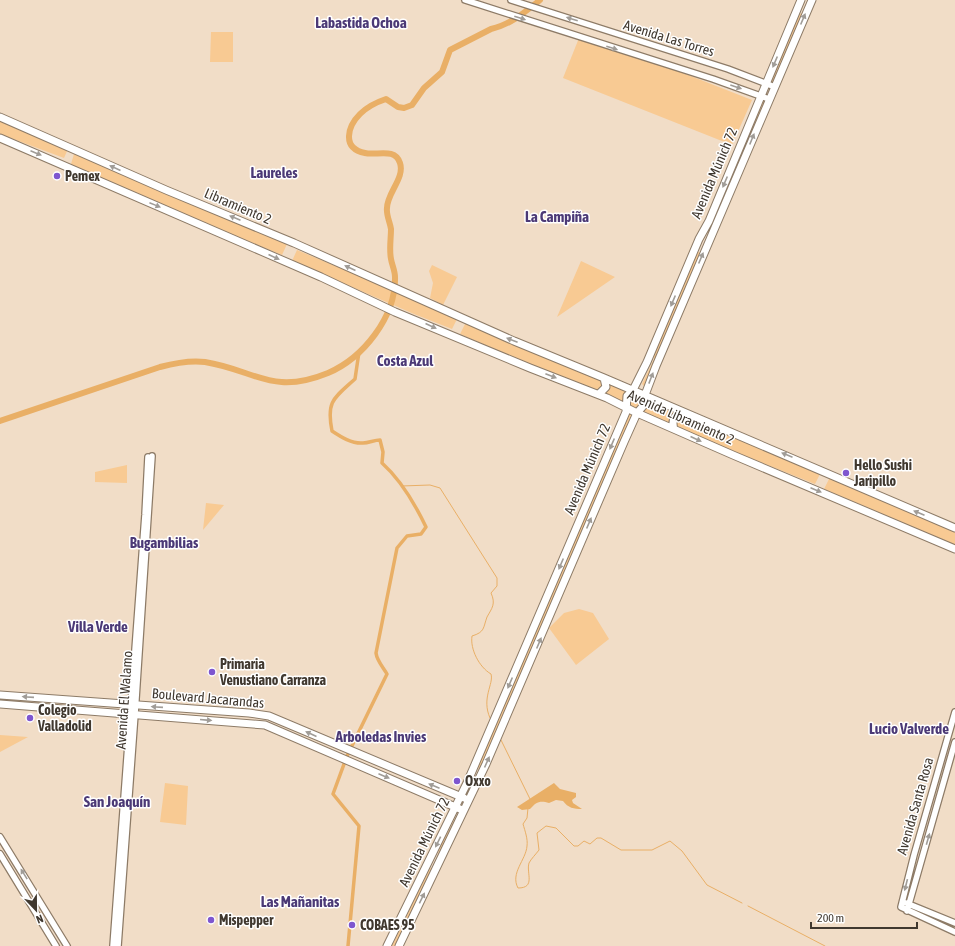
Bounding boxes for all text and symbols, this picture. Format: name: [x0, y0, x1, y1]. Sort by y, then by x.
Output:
one-way arrow: [801, 13, 807, 25]
district label: Labastida Ochoa: [315, 14, 407, 31]
one-way arrow: [514, 15, 526, 21]
one-way arrow: [566, 16, 578, 22]
street label: Avenida Las Torres: [622, 17, 716, 59]
one-way arrow: [607, 45, 619, 51]
one-way arrow: [772, 56, 778, 68]
one-way arrow: [731, 84, 743, 90]
street label: Avenida Múnich 72: [688, 125, 740, 221]
one-way arrow: [750, 132, 756, 144]
one-way arrow: [30, 151, 42, 157]
district label: Laureles: [250, 164, 298, 181]
one-way arrow: [110, 165, 121, 171]
place label: Pemex: [65, 168, 100, 184]
marker: Pemex: [52, 171, 62, 181]
one-way arrow: [722, 176, 728, 187]
street label: Libramiento 2: [202, 185, 274, 227]
one-way arrow: [149, 203, 161, 209]
district label: La Campiña: [525, 208, 589, 225]
one-way arrow: [229, 215, 241, 221]
one-way arrow: [698, 253, 704, 264]
one-way arrow: [268, 254, 280, 260]
one-way arrow: [343, 265, 355, 271]
one-way arrow: [670, 295, 676, 306]
one-way arrow: [426, 324, 438, 330]
one-way arrow: [506, 337, 518, 343]
district label: Costa Azul: [377, 352, 434, 369]
one-way arrow: [648, 373, 654, 384]
one-way arrow: [546, 374, 558, 380]
street label: Avenida Libramiento 2: [625, 386, 737, 448]
street label: Avenida Múnich 72: [561, 421, 613, 517]
one-way arrow: [691, 436, 703, 442]
one-way arrow: [609, 438, 615, 449]
one-way arrow: [781, 452, 793, 458]
place label: Hello Sushi Jaripillo: [853, 457, 912, 489]
marker: Hello Sushi Jaripillo: [841, 468, 851, 478]
one-way arrow: [810, 487, 822, 493]
one-way arrow: [913, 509, 925, 516]
one-way arrow: [587, 517, 593, 529]
district label: Bugambilias: [130, 534, 199, 551]
one-way arrow: [558, 558, 564, 570]
district label: Villa Verde: [67, 618, 128, 635]
one-way arrow: [536, 637, 542, 649]
street label: Avenida El Walamo: [113, 650, 135, 750]
place label: Primaria Venustiano Carranza: [219, 656, 326, 688]
marker: Primaria Venustiano Carranza: [207, 667, 217, 677]
one-way arrow: [507, 678, 513, 689]
street label: Boulevard Jacarandas: [151, 685, 265, 711]
one-way arrow: [22, 693, 34, 700]
place label: Colegio Valladolid: [37, 702, 92, 734]
one-way arrow: [151, 703, 163, 710]
marker: Colegio Valladolid: [25, 713, 35, 723]
one-way arrow: [200, 716, 212, 723]
district label: Lucio Valverde: [869, 720, 949, 737]
district label: Arboledas Invies: [335, 728, 427, 745]
one-way arrow: [305, 730, 317, 736]
street label: Avenida Santa Rosa: [893, 755, 937, 857]
one-way arrow: [484, 757, 490, 768]
place label: Oxxo: [465, 773, 491, 789]
one-way arrow: [379, 774, 391, 780]
marker: Oxxo: [452, 776, 462, 786]
one-way arrow: [427, 782, 439, 788]
district label: San Joaquín: [84, 793, 150, 810]
street label: Avenida Múnich 72: [396, 795, 452, 889]
one-way arrow: [925, 833, 931, 846]
one-way arrow: [435, 836, 442, 848]
one-way arrow: [20, 869, 28, 879]
one-way arrow: [903, 878, 909, 891]
north arrow: [16, 890, 56, 930]
district label: Las Mañanitas: [261, 893, 340, 910]
one-way arrow: [419, 893, 425, 904]
scale bar: [811, 904, 917, 930]
text: 200 m: [817, 911, 844, 925]
text: N: [34, 912, 45, 926]
place label: Mispepper: [219, 912, 274, 928]
marker: Mispepper: [206, 915, 216, 925]
place label: COBAES 95: [360, 917, 415, 933]
marker: COBAES 95: [347, 920, 357, 930]

